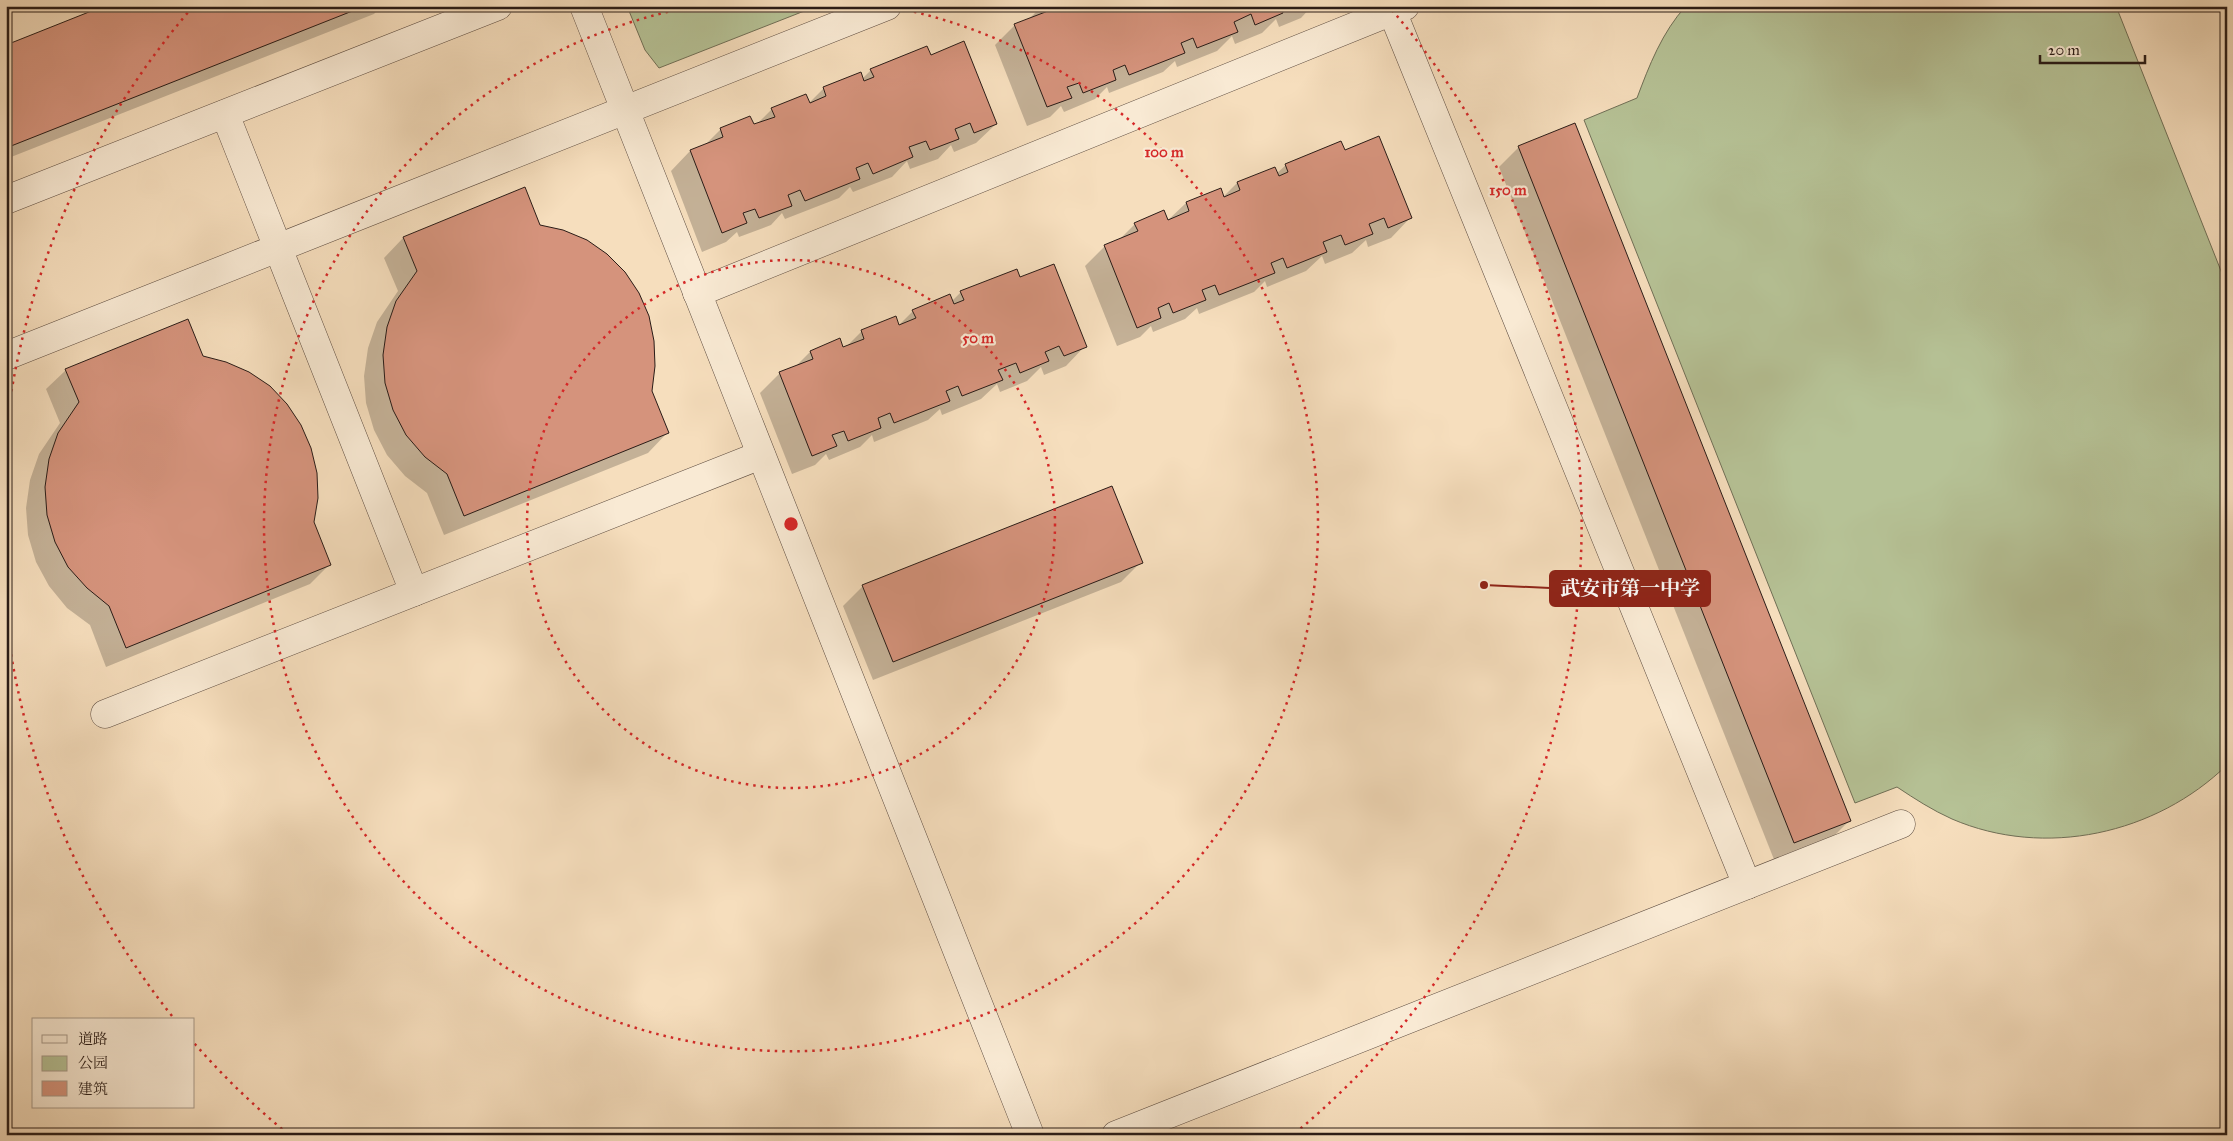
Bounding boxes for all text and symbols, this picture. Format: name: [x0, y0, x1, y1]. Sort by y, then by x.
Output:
scale bar: [2040, 32, 2146, 64]
text: 20 m: [2048, 41, 2080, 59]
text: 100 m: [1144, 143, 1184, 161]
text: 150 m: [1489, 181, 1527, 199]
text: 50 m: [962, 329, 994, 347]
centre of rings: [782, 515, 800, 533]
callout: 武安市第一中学: [1550, 571, 1710, 606]
text: 武安市第一中学: [1560, 576, 1700, 600]
legend: [32, 1018, 195, 1108]
text: 道路: [78, 1030, 108, 1048]
text: 公园: [78, 1054, 108, 1072]
text: 建筑: [78, 1080, 108, 1098]

